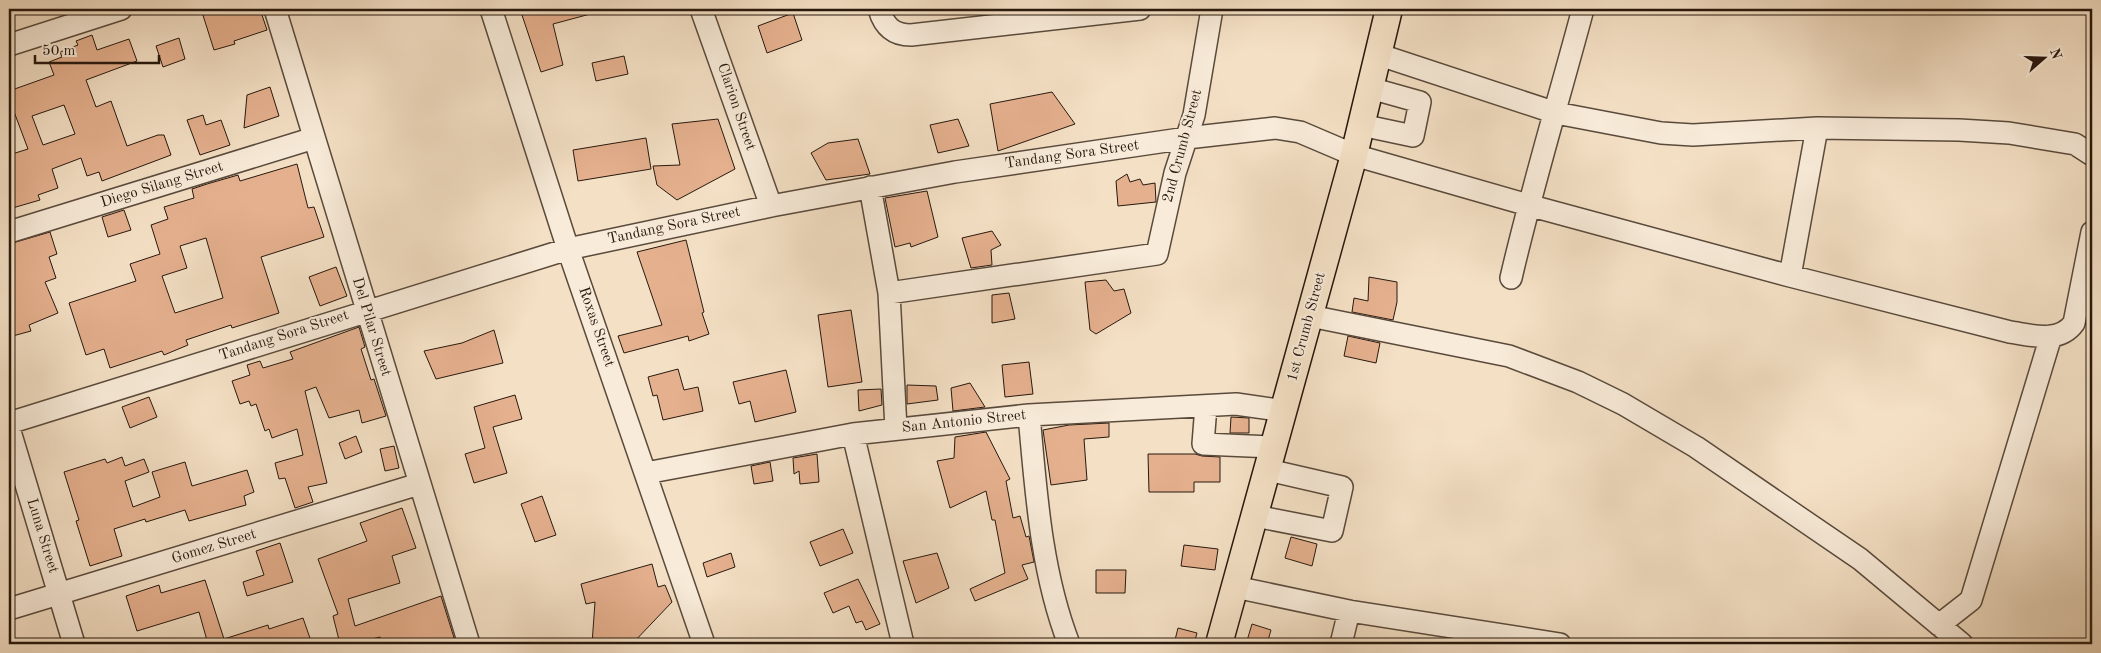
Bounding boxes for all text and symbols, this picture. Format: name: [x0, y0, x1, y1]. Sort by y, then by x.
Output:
scale bar: [35, 32, 159, 64]
north arrow: [2018, 32, 2068, 82]
text: 50 m: [42, 44, 76, 59]
text: N: [2047, 46, 2064, 62]
street label: Clarion Street: [714, 61, 758, 153]
street label: 2nd Crumb Street: [1161, 88, 1205, 204]
street label: Tandang Sora Street: [1004, 138, 1140, 172]
street label: Diego Silang Street: [99, 159, 225, 211]
street label: Tandang Sora Street: [606, 205, 742, 247]
street label: 1st Crumb Street: [1285, 271, 1329, 383]
street label: Del Pilar Street: [349, 276, 393, 378]
street label: Roxas Street: [575, 285, 617, 369]
street label: Tandang Sora Street: [217, 308, 351, 364]
street label: San Antonio Street: [901, 408, 1027, 436]
street label: Luna Street: [23, 497, 61, 575]
street label: Gomez Street: [170, 527, 258, 567]

